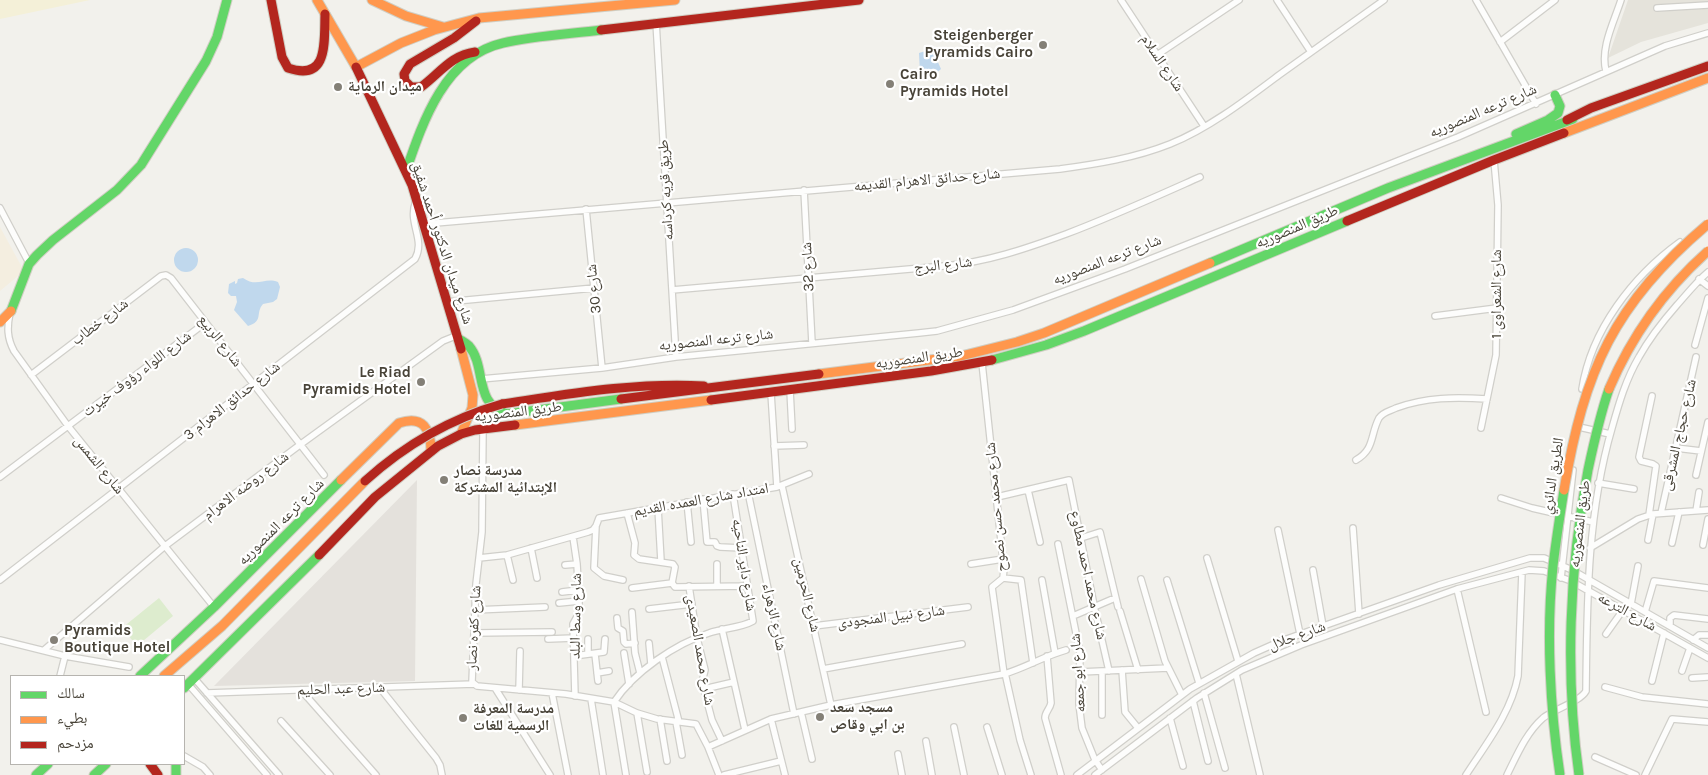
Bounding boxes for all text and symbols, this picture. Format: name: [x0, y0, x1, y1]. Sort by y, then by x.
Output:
place label: Steigenberger Pyramids Cairo: [924, 27, 1033, 62]
street label: شارع السلام: [1136, 31, 1188, 95]
marker: Steigenberger Pyramids Cairo: [1037, 39, 1049, 51]
place label: Cairo Pyramids Hotel: [900, 66, 1009, 101]
place label: ميدان الرماية: [348, 78, 422, 96]
marker: Cairo Pyramids Hotel: [884, 78, 896, 90]
street label: شارع ترعه المنصوريه: [1427, 80, 1539, 142]
marker: ميدان الرماية: [332, 81, 344, 93]
street label: طريق قريه كرداسه: [654, 139, 678, 241]
street label: شارع ميدان الدكتور أحمد شفيق: [407, 159, 477, 327]
street label: شارع حدائق الاهرام القديمه: [853, 165, 1001, 195]
street label: طريق المنصوريه: [1253, 202, 1341, 252]
street label: شارع ترعه المنصوريه: [1050, 231, 1164, 289]
street label: شارع 32: [798, 242, 818, 292]
street label: شارع الشعراوى 1: [1488, 249, 1506, 339]
street label: شارع البرج: [913, 253, 973, 277]
street label: شارع 30: [582, 263, 606, 315]
street label: شارع خطاب: [68, 295, 132, 349]
street label: شارع الربيع: [194, 311, 246, 371]
street label: شارع ترعه المنصوريه: [658, 325, 774, 355]
street label: شارع اللواء رؤوف خيرت: [79, 327, 195, 421]
street label: طريق المنصوريه: [874, 343, 964, 373]
street label: شارع حدائق الاهرام 3: [180, 358, 284, 444]
place label: Le Riad Pyramids Hotel: [302, 364, 411, 399]
marker: Le Riad Pyramids Hotel: [415, 376, 427, 388]
street label: شارع حجاج المشرقى: [1657, 377, 1701, 493]
street label: طريق المنصوريه: [473, 398, 563, 426]
street label: شارع الشمس: [70, 432, 128, 498]
street label: الطريق الدائري: [1538, 436, 1568, 516]
street label: شارع محمد حسن نصوح: [981, 441, 1011, 573]
street label: شارع روضه الاهرام: [199, 448, 293, 524]
place label: مدرسة نصار الإبتدائية المشتركة: [454, 462, 557, 497]
marker: مدرسة نصار الإبتدائية المشتركة: [438, 474, 450, 486]
street label: شارع ترعه المنصوريه: [234, 475, 328, 569]
street label: امتداد شارع العمده القديم: [632, 479, 770, 521]
street label: طريق المنصوريه: [1566, 479, 1594, 569]
street label: شارع محمد احمد مطاوع: [1065, 509, 1111, 641]
street label: شارع داير الناحيه: [728, 518, 760, 612]
street label: شارع الحرمين: [790, 556, 824, 634]
street label: شارع وسط البلد: [566, 573, 586, 659]
street label: شارع الزهراء: [758, 582, 790, 652]
street label: شارع كفره نصار: [463, 585, 485, 671]
street label: شارع الترعه: [1594, 588, 1660, 636]
street label: شارع محمد الصعيدى: [681, 593, 719, 707]
street label: شارع نبيل المنجودى: [836, 601, 946, 633]
street label: شارع جلال: [1266, 617, 1328, 655]
place label: Pyramids Boutique Hotel: [64, 622, 170, 657]
street label: شارع ابو جمعه: [1066, 633, 1090, 713]
marker: Pyramids Boutique Hotel: [48, 634, 60, 646]
legend: [10, 675, 185, 765]
street label: شارع عبد الحليم: [296, 678, 386, 700]
text: سالك: [57, 684, 85, 702]
place label: مسجد سعد بن ابي وقاص: [830, 699, 905, 734]
place label: مدرسة المعرفة الرسمية للغات: [473, 700, 554, 735]
text: بطيء: [57, 709, 87, 727]
marker: مسجد سعد بن ابي وقاص: [814, 711, 826, 723]
marker: مدرسة المعرفة الرسمية للغات: [457, 712, 469, 724]
text: مزدحم: [57, 734, 94, 752]

